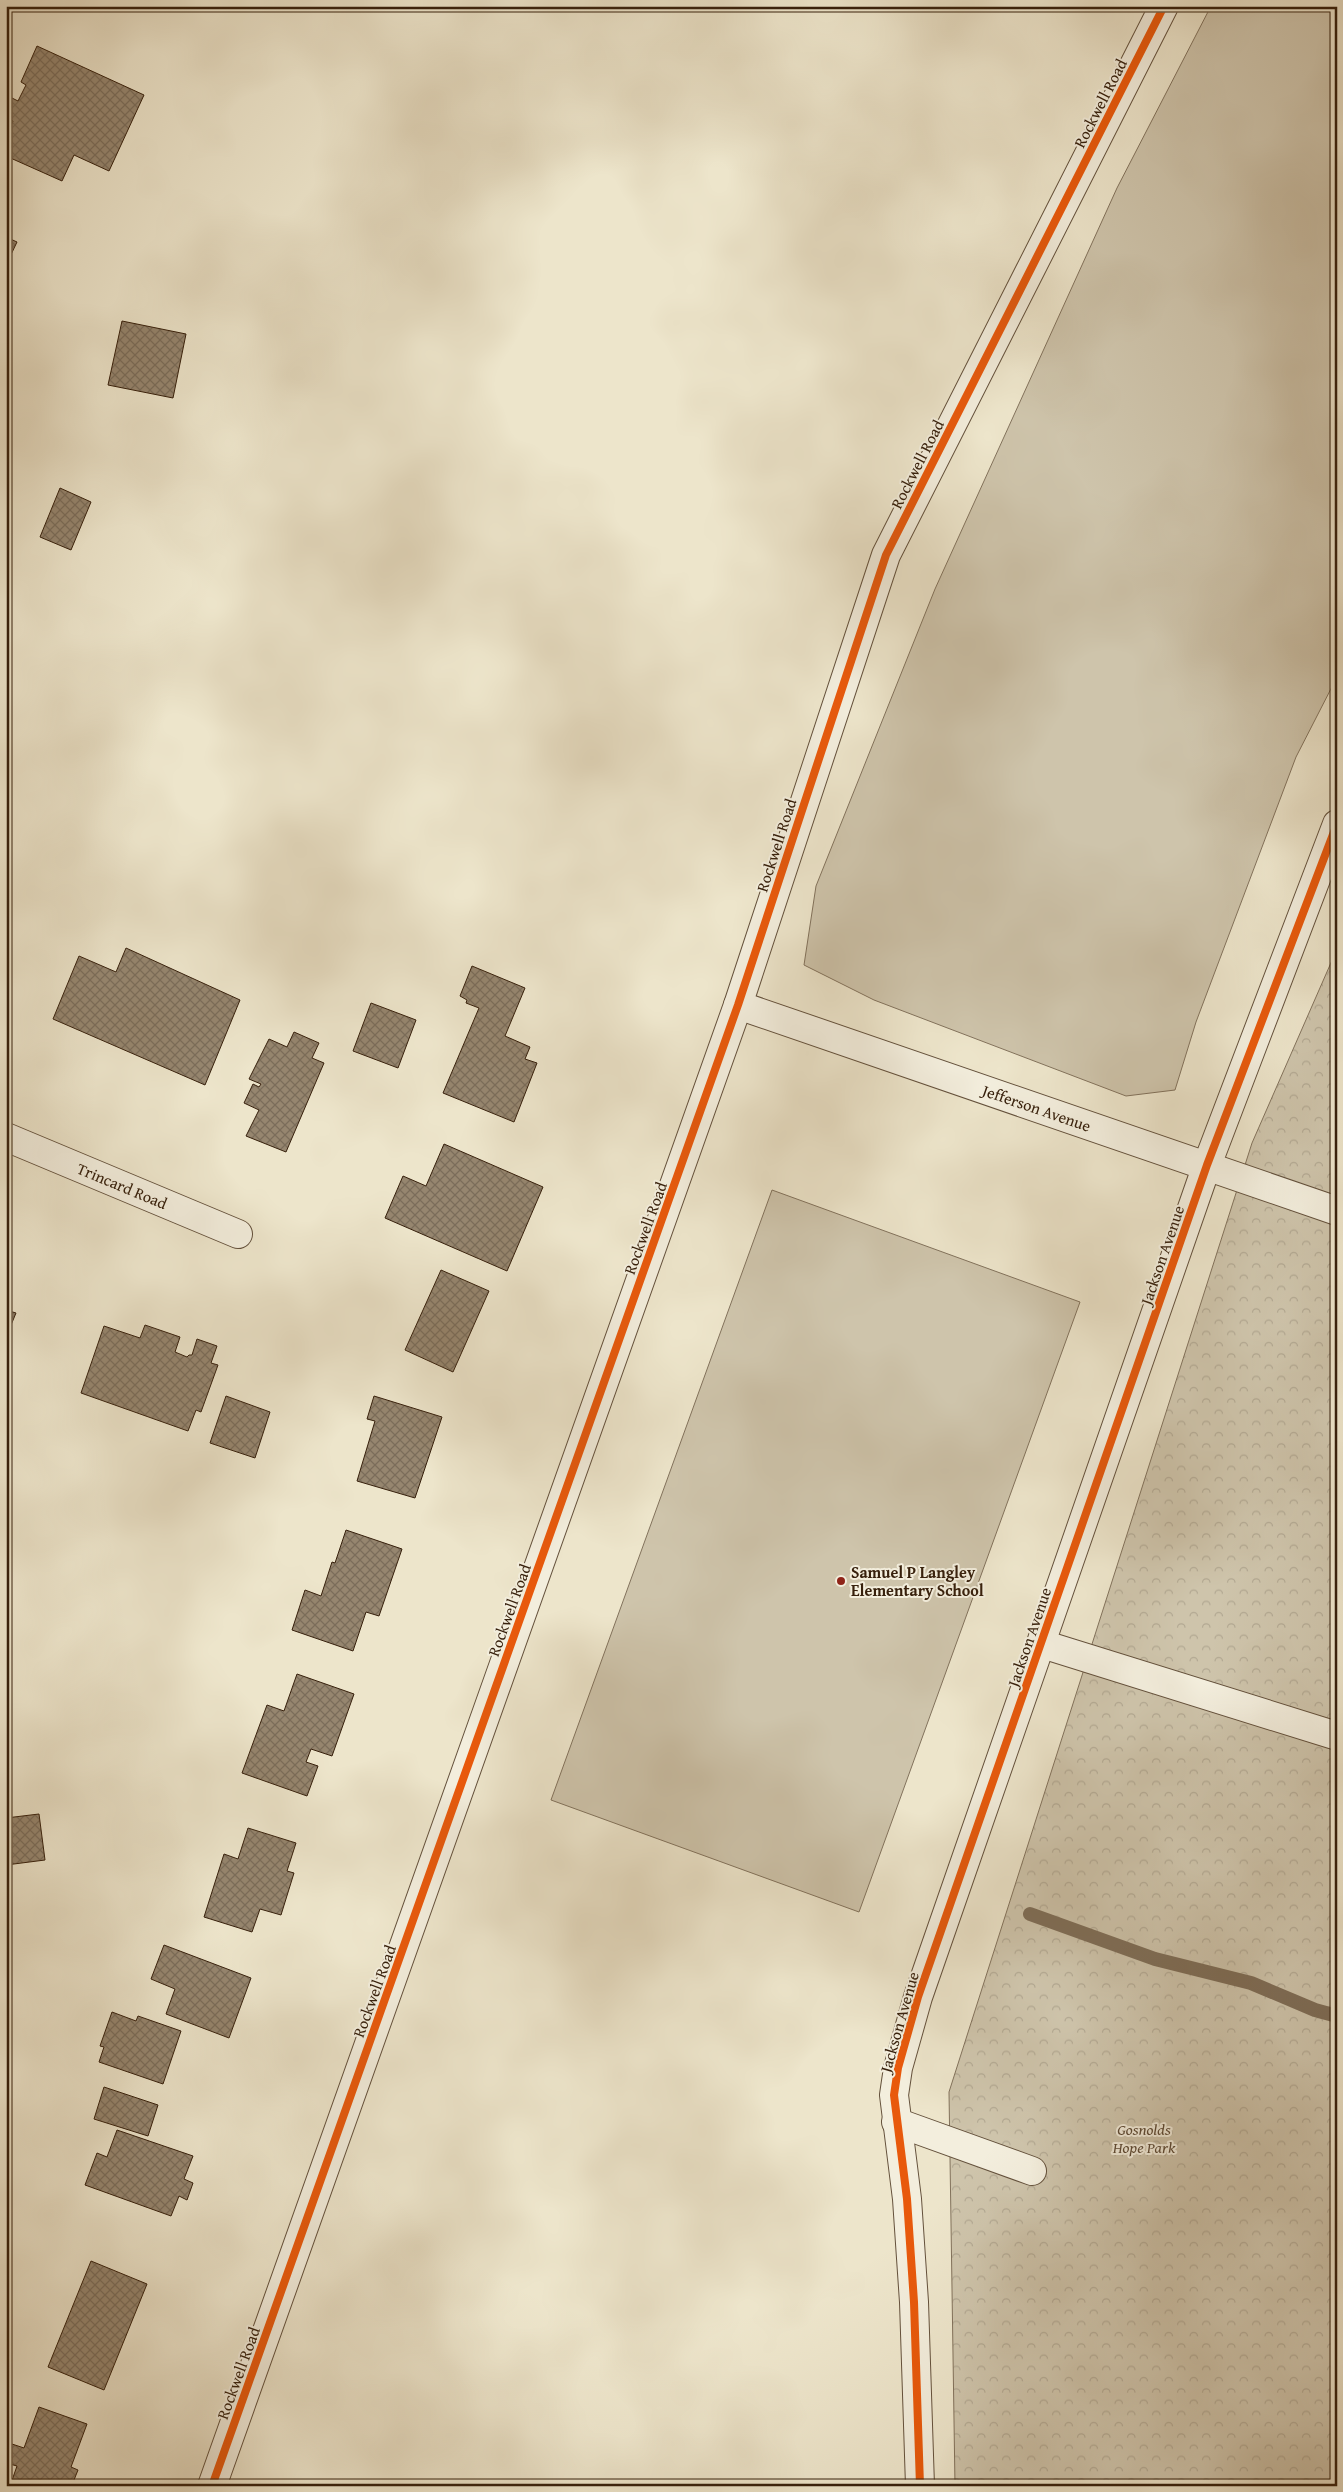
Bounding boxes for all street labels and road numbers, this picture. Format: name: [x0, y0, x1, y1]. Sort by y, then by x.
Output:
street label: Rockwell Road: [1067, 54, 1133, 152]
street label: Rockwell Road: [884, 415, 950, 513]
street label: Rockwell Road: [750, 795, 803, 895]
street label: Jefferson Avenue: [978, 1077, 1094, 1138]
street label: Trincard Road: [73, 1156, 171, 1215]
street label: Rockwell Road: [617, 1178, 673, 1278]
street label: Jackson Avenue: [1133, 1202, 1190, 1310]
street label: Rockwell Road: [481, 1560, 537, 1660]
street label: Jackson Avenue: [1000, 1584, 1057, 1692]
street label: Rockwell Road: [346, 1941, 402, 2041]
street label: Jackson Avenue: [873, 1969, 925, 2077]
street label: Rockwell Road: [210, 2323, 266, 2423]

